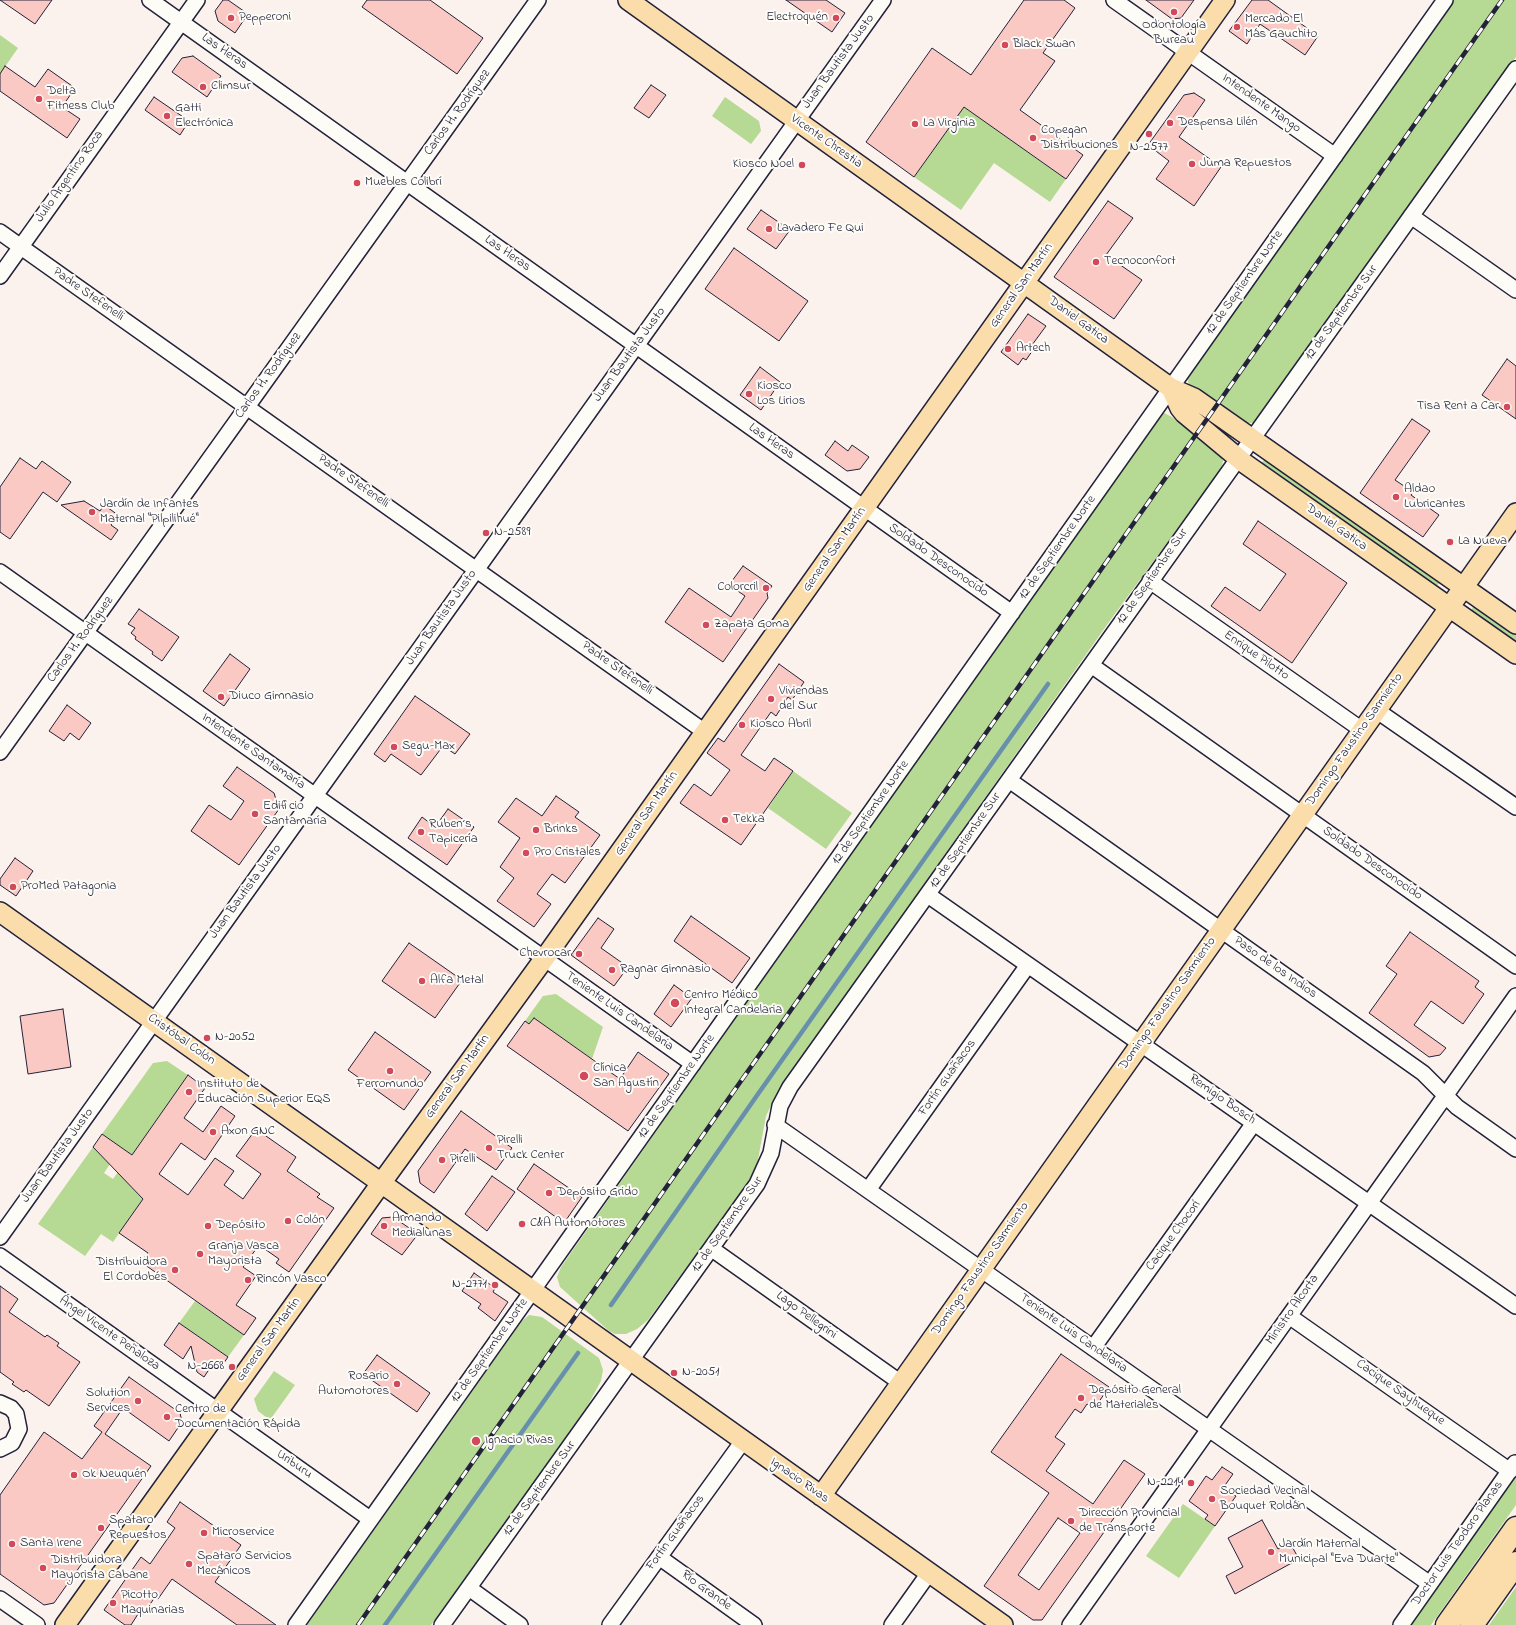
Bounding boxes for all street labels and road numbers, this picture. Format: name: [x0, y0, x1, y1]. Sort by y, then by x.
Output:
street label: Juan Bautista Justo: [799, 12, 879, 112]
street label: Las Heras: [198, 30, 250, 74]
street label: Carlos H. Rodríguez: [422, 67, 494, 159]
street label: Intendente Mango: [1218, 71, 1304, 137]
street label: Vicente Chrestia: [787, 112, 865, 172]
street label: Julio Argentino Roca: [33, 128, 107, 226]
street label: 12 de Septiembre Norte: [1203, 228, 1287, 338]
street label: Las Heras: [481, 232, 533, 276]
street label: General San Martín: [987, 241, 1057, 331]
street label: 12 de Septiembre Sur: [1302, 262, 1382, 364]
street label: Padre Stefenelli: [49, 265, 127, 325]
street label: Daniel Gatica: [1045, 294, 1111, 348]
street label: Juan Bautista Justo: [590, 305, 670, 405]
street label: Carlos H. Rodríguez: [233, 330, 305, 422]
street label: Las Heras: [745, 420, 797, 464]
street label: Padre Stefenelli: [314, 452, 392, 512]
street label: 12 de Septiembre Norte: [1016, 493, 1100, 603]
street label: Daniel Gatica: [1302, 501, 1370, 555]
street label: General San Martín: [800, 505, 870, 595]
street label: Soldado Desconocido: [885, 521, 991, 601]
street label: 12 de Septiembre Sur: [1114, 526, 1192, 628]
street label: Juan Bautista Justo: [403, 567, 481, 669]
street label: Carlos H. Rodríguez: [45, 594, 117, 686]
street label: Enrique Pilotto: [1220, 628, 1292, 684]
street label: Padre Stefenelli: [578, 639, 656, 699]
street label: Domingo Faustino Sarmiento: [1303, 670, 1407, 810]
street label: Intendente Santamaría: [198, 710, 308, 794]
street label: 12 de Septiembre Norte: [829, 758, 913, 868]
street label: General San Martín: [612, 769, 682, 859]
street label: 12 de Septiembre Sur: [927, 790, 1005, 892]
street label: Soldado Desconocido: [1319, 824, 1425, 904]
street label: Juan Bautista Justo: [206, 842, 286, 942]
street label: Paso de los Indios: [1230, 933, 1320, 1003]
street label: Domingo Faustino Sarmiento: [1116, 934, 1220, 1074]
street label: Teniente Luis Candelaria: [562, 969, 676, 1055]
street label: Cristóbal Colón: [144, 1011, 218, 1069]
street label: General San Martín: [422, 1032, 494, 1122]
street label: 12 de Septiembre Norte: [635, 1032, 719, 1142]
street label: Fortín Guañacos: [916, 1037, 980, 1119]
street label: Remigio Bosch: [1186, 1071, 1258, 1129]
street label: Juan Bautista Justo: [18, 1106, 98, 1206]
street label: 12 de Septiembre Sur: [689, 1174, 767, 1276]
street label: Cacique Chocorí: [1143, 1198, 1205, 1274]
street label: Domingo Faustino Sarmiento: [929, 1199, 1033, 1339]
street label: Ministro Alcorta: [1263, 1272, 1323, 1348]
street label: Lago Pellegrini: [773, 1289, 839, 1343]
street label: Teniente Luis Candelaria: [1016, 1291, 1130, 1377]
street label: Ángel Vicente Peñaloza: [56, 1293, 162, 1375]
street label: General San Martín: [233, 1295, 305, 1385]
street label: 12 de Septiembre Norte: [448, 1296, 532, 1406]
street label: Cacique Sayhueque: [1353, 1357, 1447, 1429]
street label: 12 de Septiembre Sur: [500, 1438, 580, 1540]
street label: Uriburu: [273, 1447, 315, 1483]
street label: Ignacio Rivas: [766, 1455, 832, 1507]
street label: Doctor Luis Teodoro Planas: [1409, 1478, 1507, 1610]
street label: Fortín Guañacos: [643, 1492, 709, 1574]
street label: Río Grande: [678, 1568, 734, 1614]

